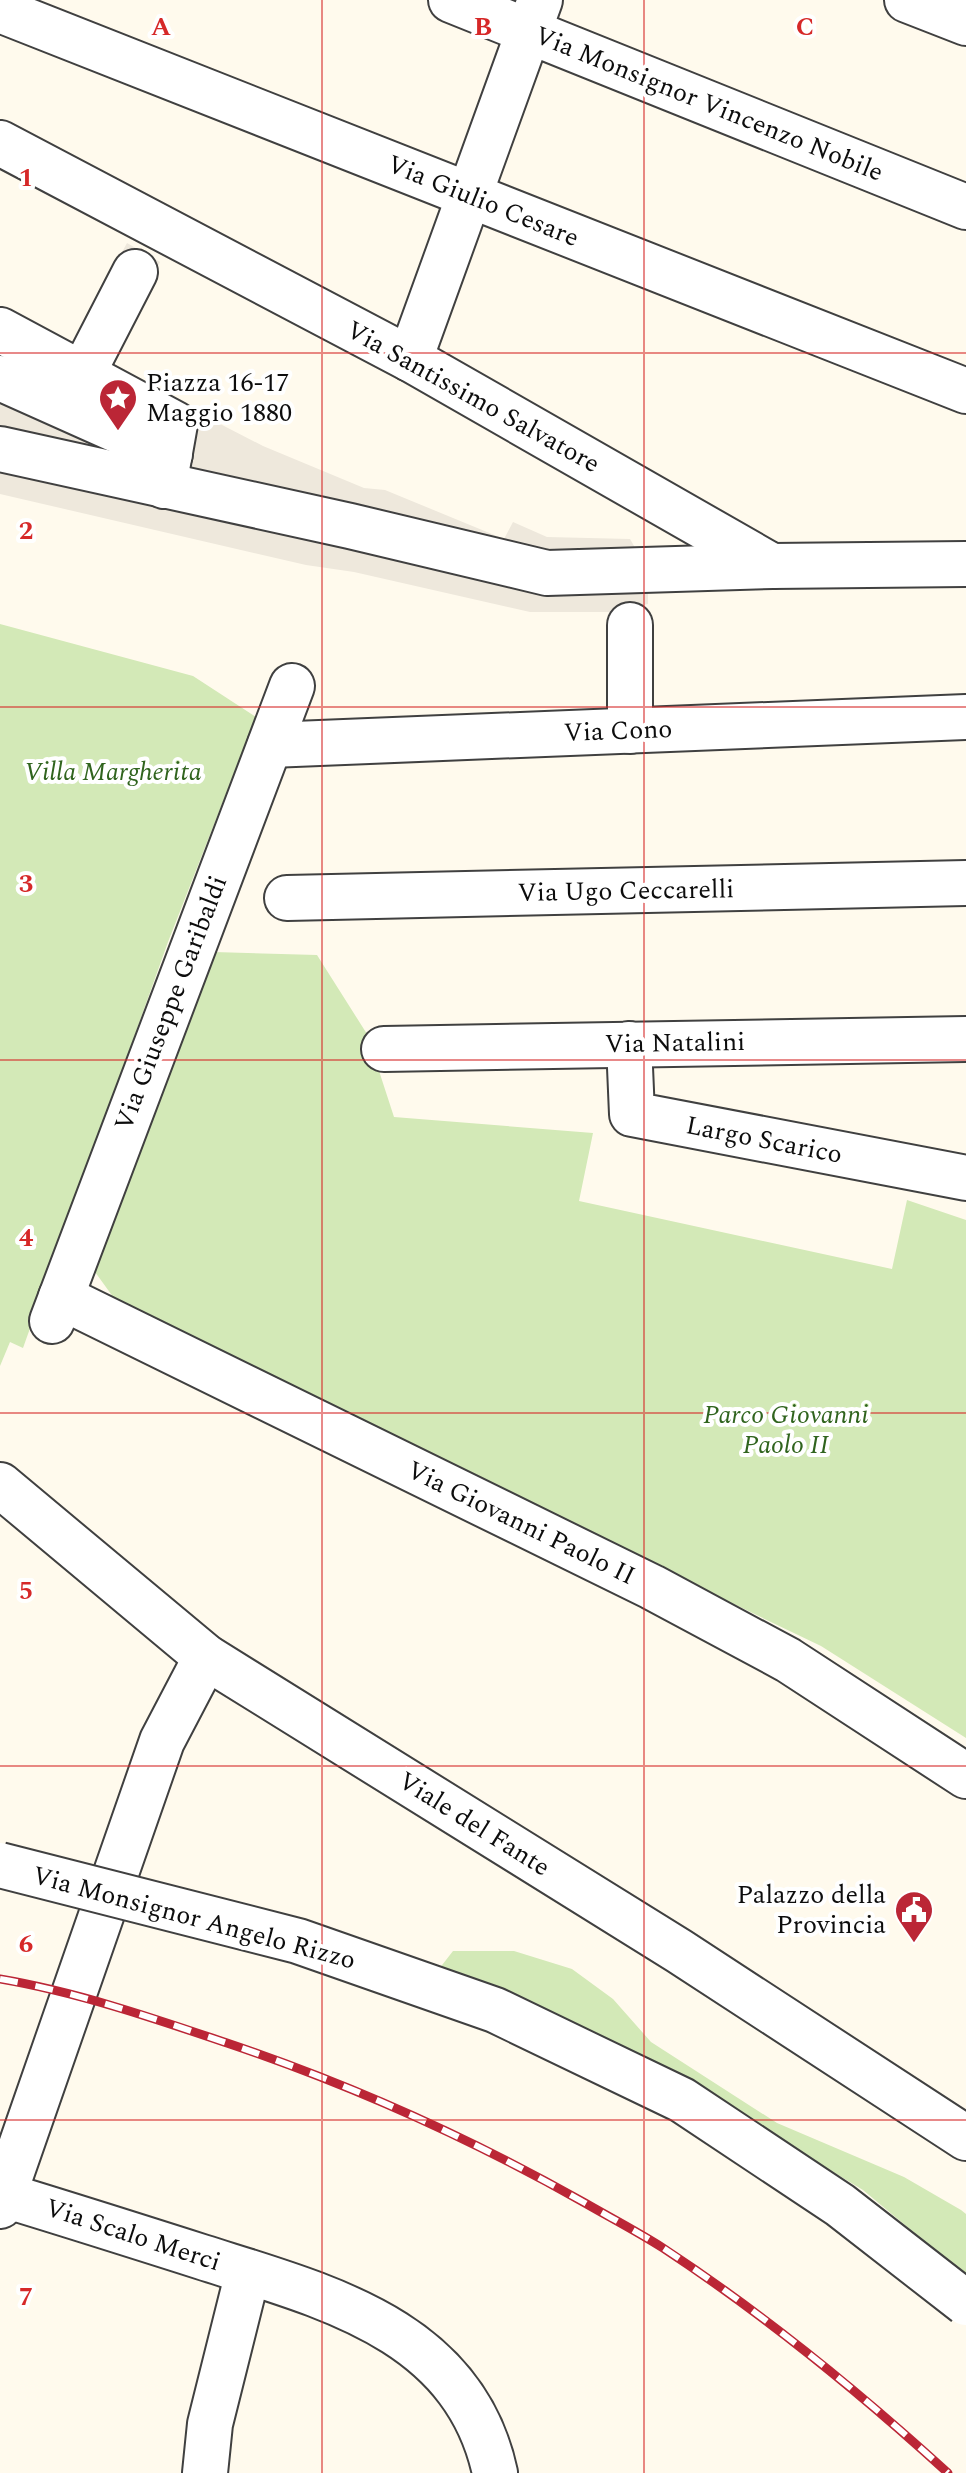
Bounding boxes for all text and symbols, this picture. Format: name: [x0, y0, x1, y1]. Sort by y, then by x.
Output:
text: A: [151, 7, 171, 47]
text: B: [474, 7, 492, 47]
text: C: [796, 7, 814, 47]
street label: Via Monsignor Vincenzo Nobile: [529, 16, 889, 192]
street label: Via Giulio Cesare: [381, 144, 585, 258]
text: 1: [19, 158, 33, 198]
street label: Via Santissimo Salvatore: [339, 310, 607, 484]
place label: Piazza 16-17 Maggio 1880: [146, 363, 292, 433]
place icon: Piazza 16-17 Maggio 1880: [97, 377, 139, 432]
text: 2: [19, 511, 33, 551]
street label: Via Cono: [563, 709, 673, 753]
park label: Villa Margherita: [24, 752, 202, 792]
text: 3: [19, 864, 33, 904]
street label: Via Ugo Ceccarelli: [517, 869, 735, 913]
street label: Via Giuseppe Garibaldi: [104, 870, 238, 1136]
street label: Via Natalini: [604, 1022, 746, 1064]
street label: Largo Scarico: [682, 1105, 846, 1175]
text: 4: [19, 1218, 34, 1258]
park label: Parco Giovanni Paolo II: [703, 1395, 869, 1465]
street label: Via Giovanni Paolo II: [400, 1450, 642, 1596]
text: 5: [19, 1571, 33, 1611]
street label: Viale del Fante: [390, 1761, 558, 1887]
street label: Via Monsignor Angelo Rizzo: [28, 1856, 360, 1980]
place label: Palazzo della Provincia: [737, 1875, 886, 1945]
public building icon: Palazzo della Provincia: [893, 1889, 935, 1944]
text: 6: [19, 1924, 33, 1964]
street label: Via Scalo Merci: [40, 2188, 226, 2282]
text: 7: [19, 2277, 33, 2317]

